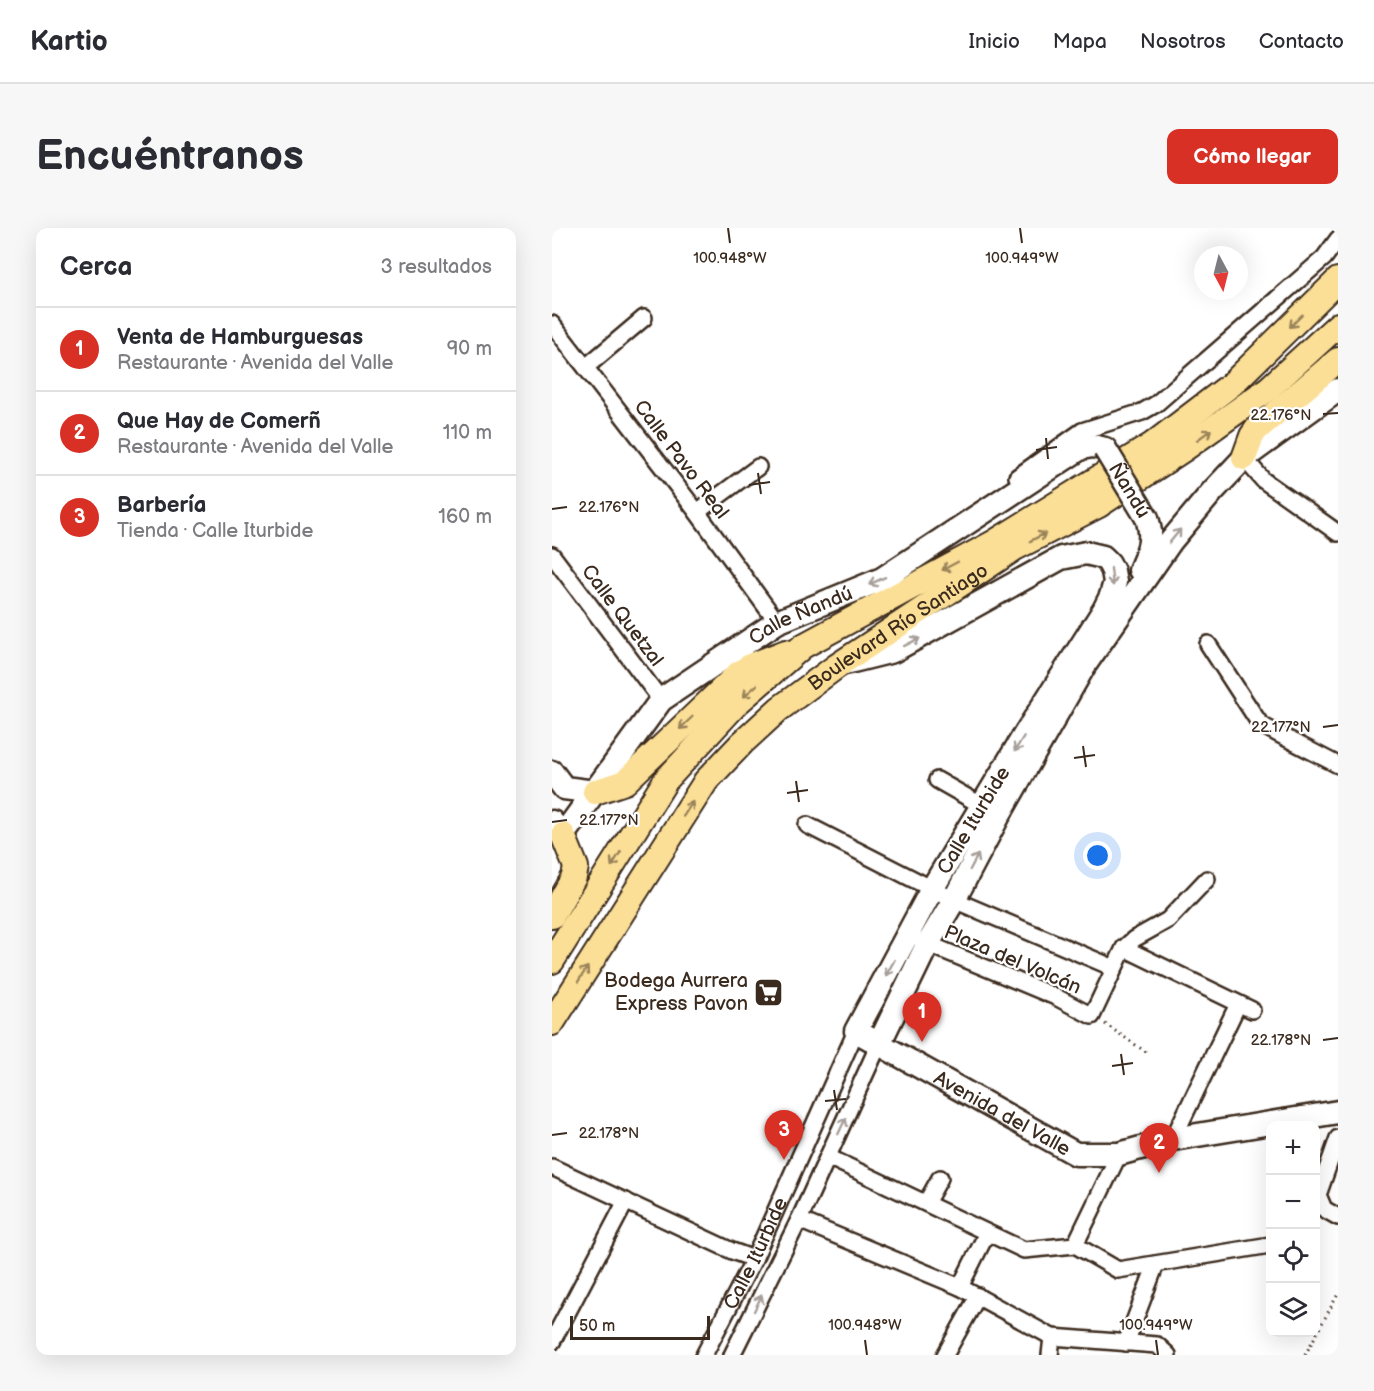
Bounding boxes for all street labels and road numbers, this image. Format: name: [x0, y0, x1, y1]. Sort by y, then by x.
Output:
street label: Calle Pavo Real: [629, 395, 734, 524]
street label: Ñandú: [1103, 458, 1155, 523]
street label: Boulevard Río Santiago: [804, 558, 993, 696]
street label: Calle Quetzal: [576, 560, 668, 671]
street label: Calle Ñandú: [745, 581, 856, 650]
street label: Calle Iturbide: [932, 762, 1015, 879]
street label: Plaza del Volcán: [940, 920, 1085, 1000]
street label: Avenida del Valle: [930, 1066, 1075, 1162]
street label: Calle Iturbide: [719, 1194, 793, 1314]

